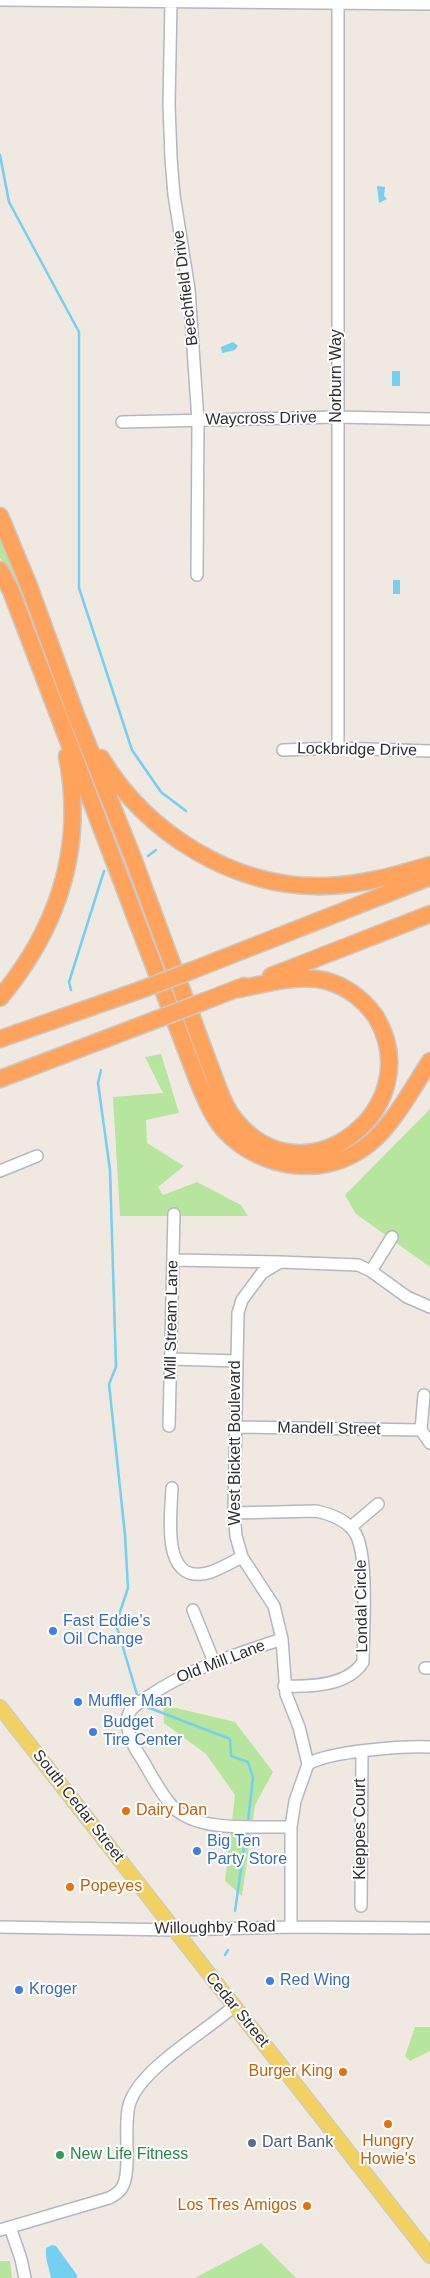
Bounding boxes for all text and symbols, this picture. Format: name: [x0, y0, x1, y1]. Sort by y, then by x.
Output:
street label: Beechfield Drive: [169, 229, 203, 347]
street label: Norburn Way: [327, 329, 347, 423]
street label: Waycross Drive: [205, 408, 317, 430]
street label: Lockbridge Drive: [297, 739, 417, 761]
street label: Mill Stream Lane: [161, 1260, 183, 1380]
street label: West Bickett Boulevard: [226, 1360, 246, 1526]
street label: Mandell Street: [277, 1419, 381, 1439]
street label: Londal Circle: [352, 1559, 372, 1653]
place label: Fast Eddie's Oil Change: [63, 1612, 151, 1650]
marker: Fast Eddie's Oil Change: [47, 1625, 59, 1637]
street label: Old Mill Lane: [174, 1636, 268, 1688]
place label: Muffler Man: [88, 1692, 172, 1712]
marker: Muffler Man: [72, 1696, 84, 1708]
place label: Budget Tire Center: [103, 1713, 182, 1751]
marker: Budget Tire Center: [87, 1726, 99, 1738]
street label: South Cedar Street: [28, 1746, 128, 1866]
street label: Kieppes Court: [351, 1778, 371, 1880]
place label: Dairy Dan: [136, 1801, 207, 1821]
marker: Dairy Dan: [120, 1805, 132, 1817]
place label: Big Ten Party Store: [207, 1832, 287, 1870]
marker: Big Ten Party Store: [191, 1845, 203, 1857]
place label: Popeyes: [80, 1877, 142, 1897]
marker: Popeyes: [64, 1881, 76, 1893]
street label: Willoughby Road: [154, 1917, 276, 1939]
street label: Cedar Street: [201, 1969, 273, 2051]
place label: Red Wing: [280, 1971, 350, 1991]
marker: Red Wing: [264, 1975, 276, 1987]
place label: Kroger: [29, 1980, 77, 2000]
marker: Kroger: [13, 1984, 25, 1996]
place label: Burger King: [249, 2062, 333, 2082]
marker: Burger King: [337, 2066, 349, 2078]
marker: Hungry Howie's: [382, 2118, 394, 2130]
place label: Hungry Howie's: [360, 2132, 416, 2170]
place label: Dart Bank: [262, 2133, 333, 2153]
marker: Dart Bank: [246, 2137, 258, 2149]
place label: New Life Fitness: [70, 2145, 188, 2165]
marker: New Life Fitness: [54, 2149, 66, 2161]
place label: Los Tres Amigos: [178, 2196, 297, 2216]
marker: Los Tres Amigos: [301, 2200, 313, 2212]

